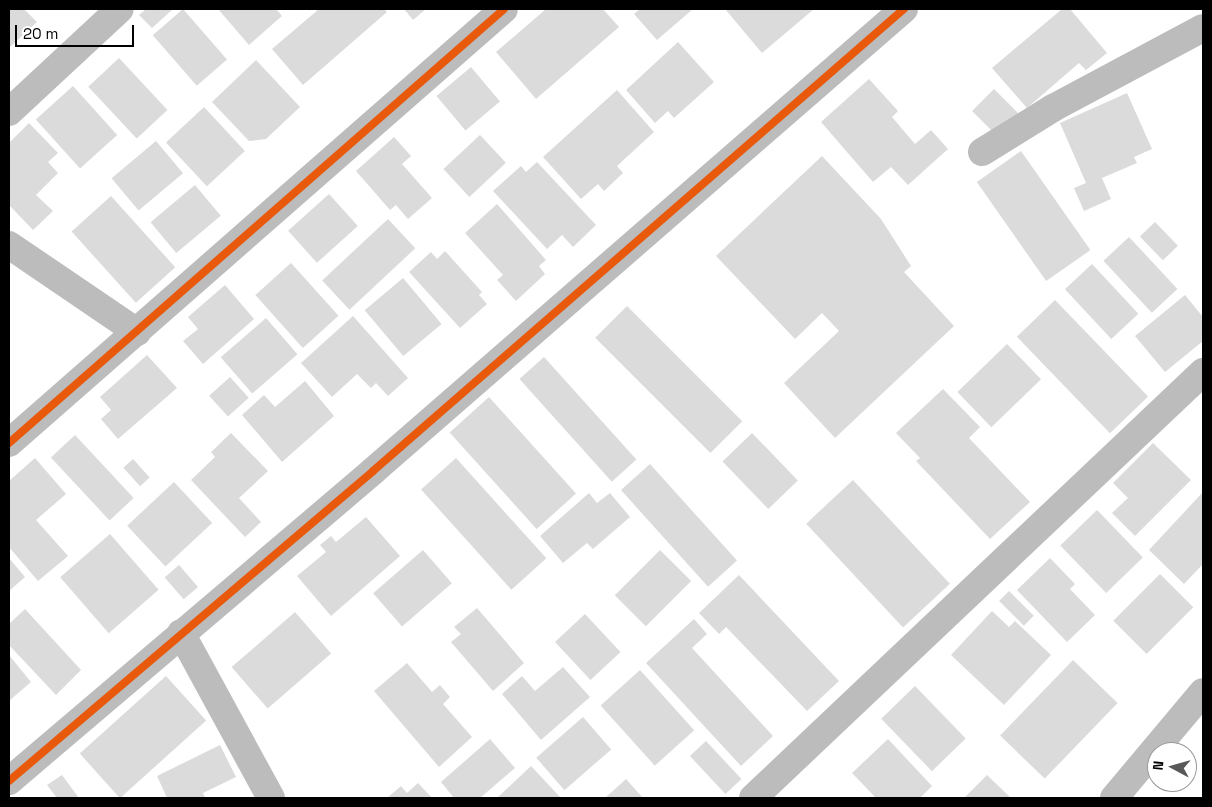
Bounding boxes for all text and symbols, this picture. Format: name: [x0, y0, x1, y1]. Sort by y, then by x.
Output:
scale bar: [18, 15, 136, 47]
text: 20 m: [23, 24, 58, 43]
north arrow: [1147, 742, 1197, 792]
text: N: [1149, 760, 1168, 771]

